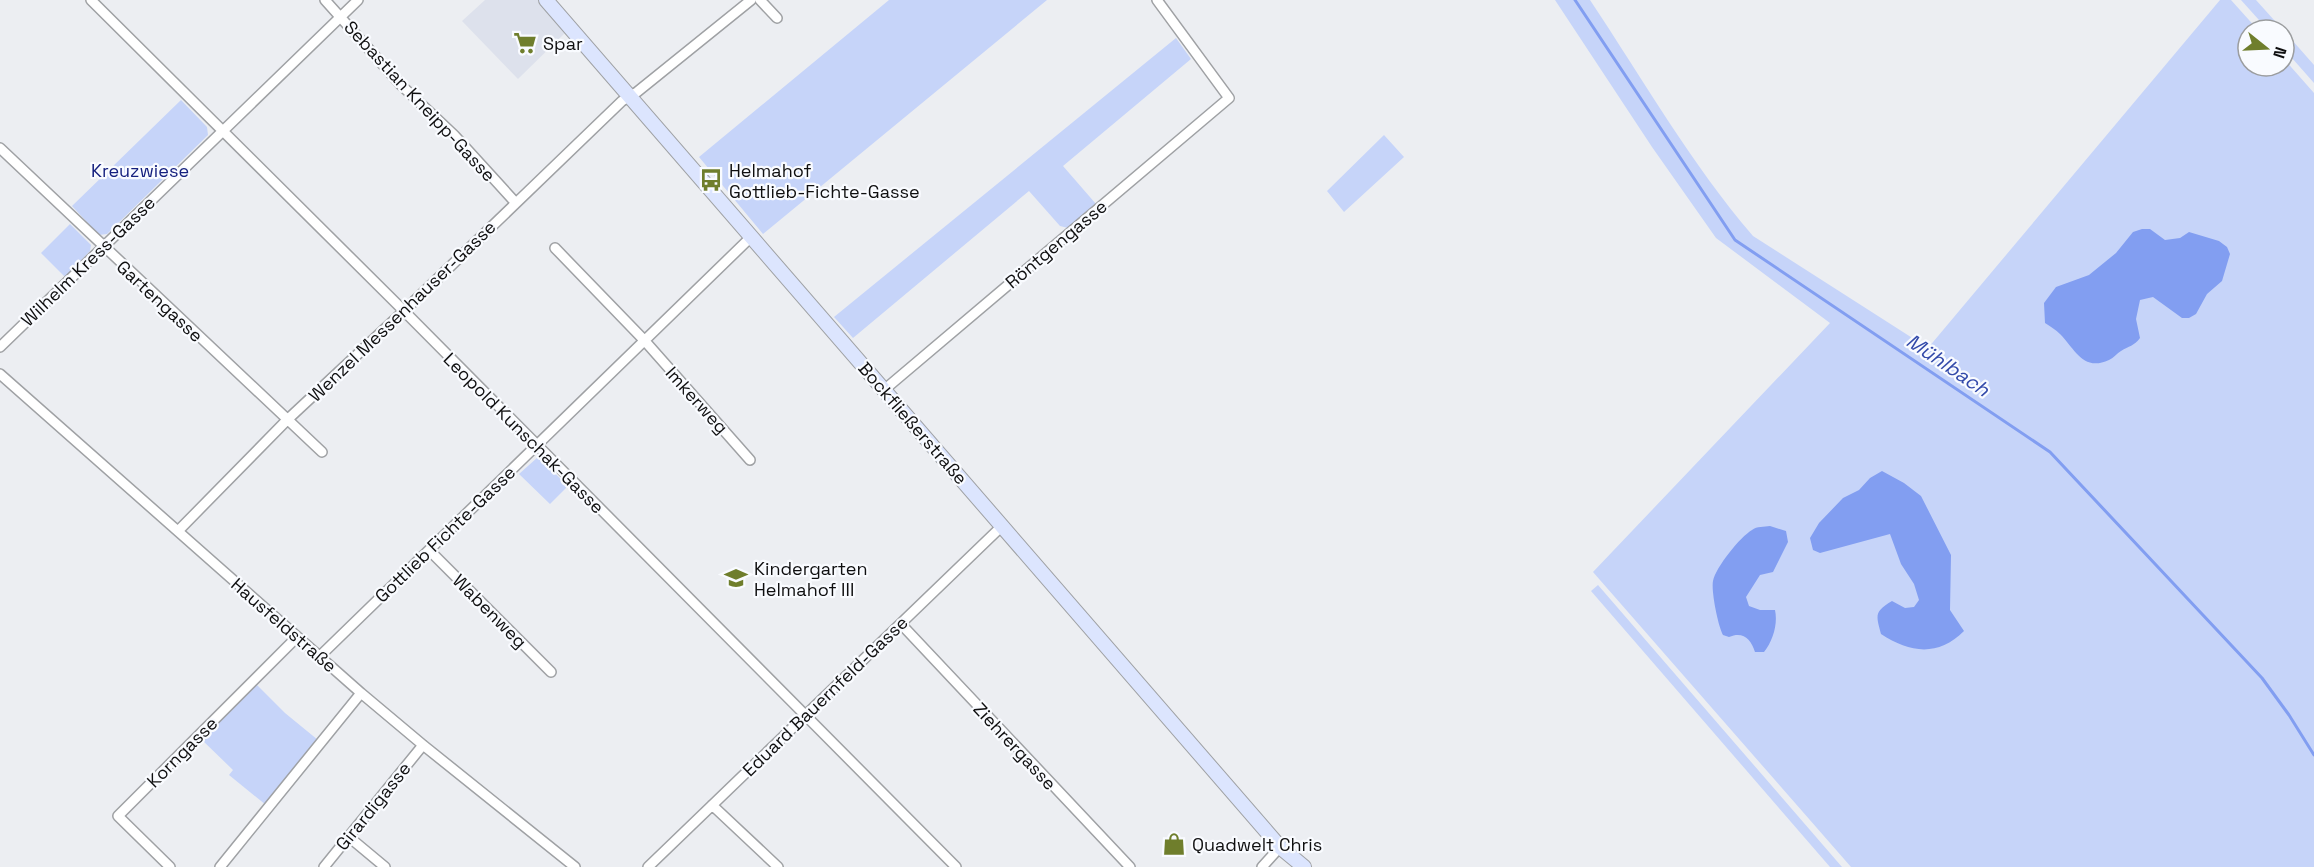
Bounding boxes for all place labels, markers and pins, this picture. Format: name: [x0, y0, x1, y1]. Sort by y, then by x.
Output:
supermarket icon: Spar: [512, 30, 538, 56]
place label: Spar: [543, 32, 583, 55]
place label: Helmahof Gottlieb-Fichte-Gasse: [729, 159, 920, 203]
bus stop icon: Helmahof Gottlieb-Fichte-Gasse: [698, 167, 724, 193]
place label: Kindergarten Helmahof III: [754, 557, 867, 601]
school or university icon: Kindergarten Helmahof III: [723, 565, 749, 591]
shop icon: Quadwelt Chris: [1161, 831, 1187, 857]
place label: Quadwelt Chris: [1192, 833, 1322, 856]

